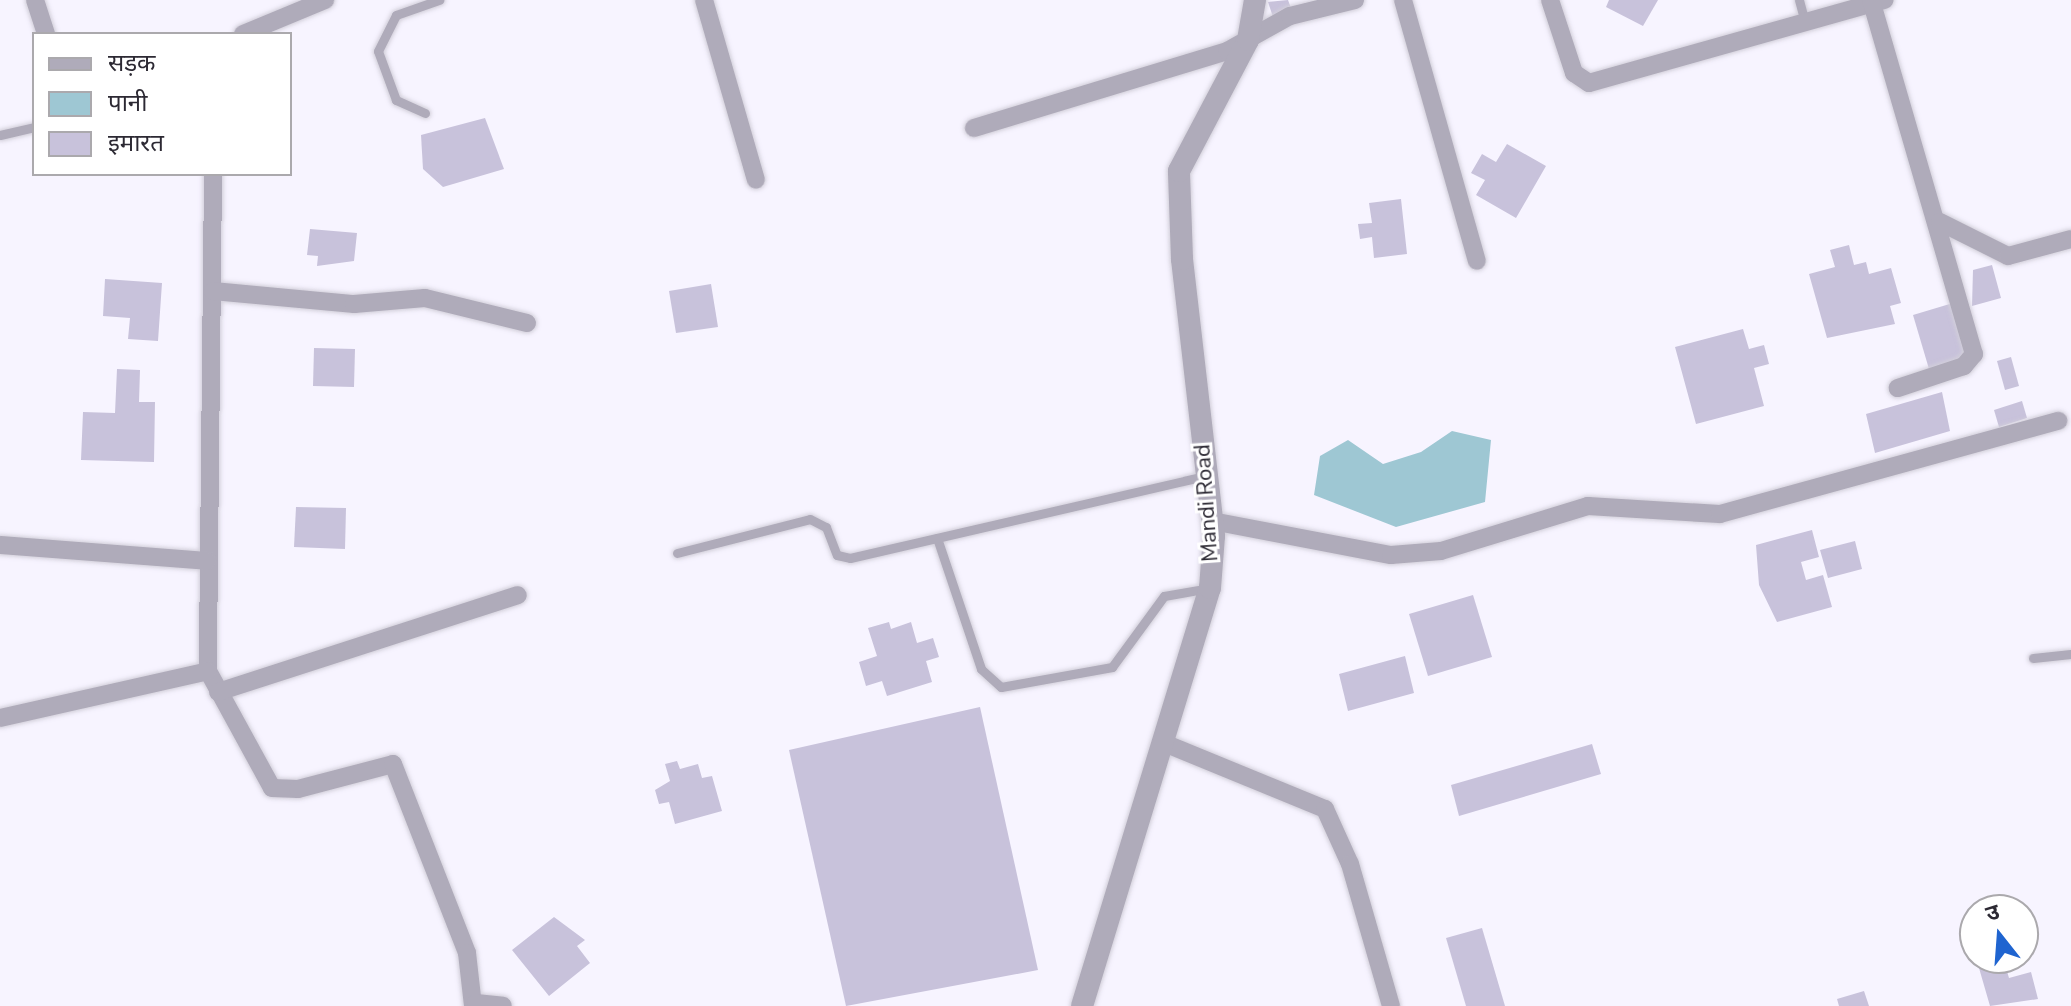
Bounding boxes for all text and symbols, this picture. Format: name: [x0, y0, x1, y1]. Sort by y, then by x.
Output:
legend: [32, 32, 292, 176]
text: सड़क: [108, 47, 156, 79]
text: पानी: [108, 87, 147, 119]
text: इमारत: [108, 127, 164, 159]
street label: Mandi Road: [1190, 443, 1224, 563]
north arrow: [1959, 894, 2039, 974]
text: उ: [1982, 897, 2003, 929]

